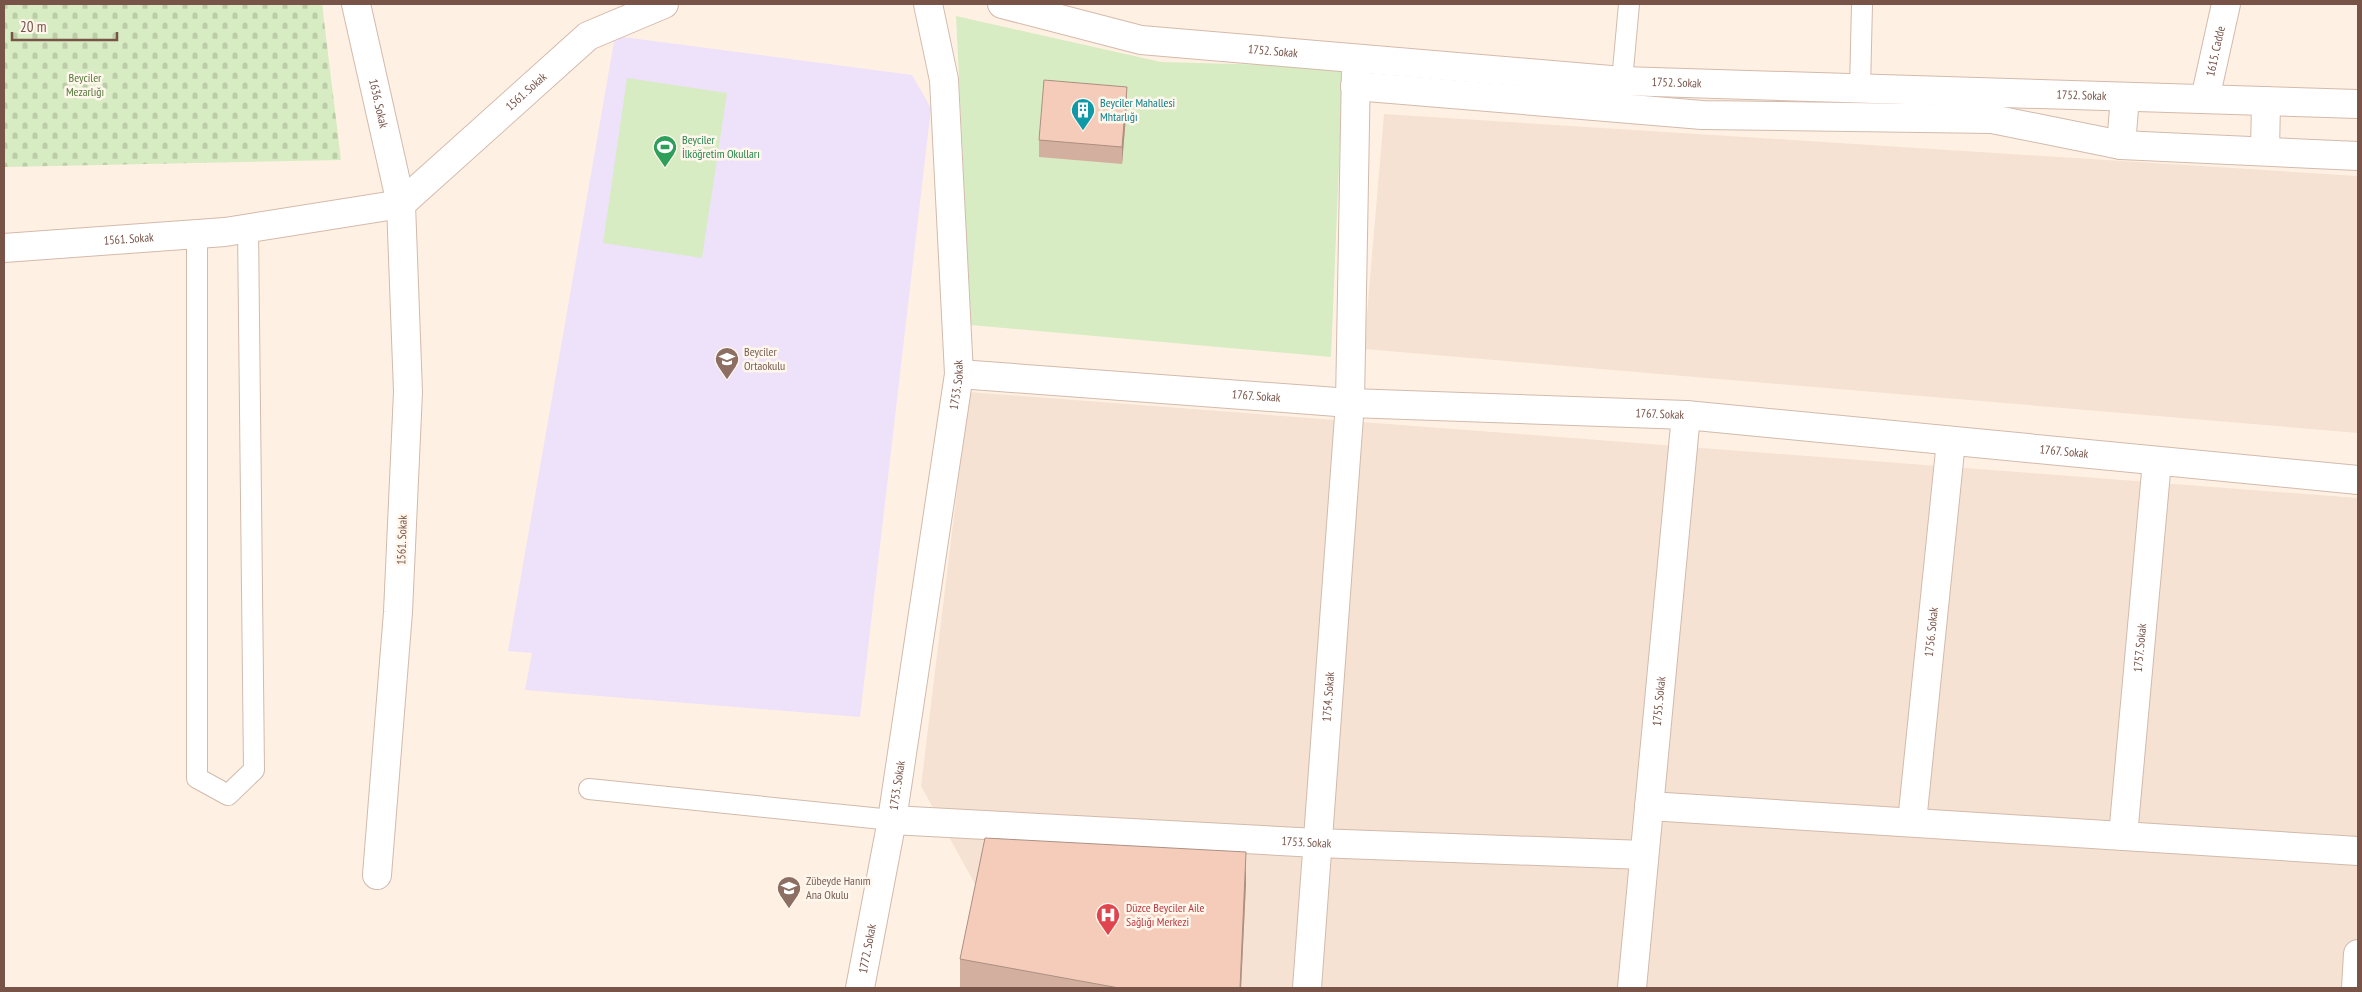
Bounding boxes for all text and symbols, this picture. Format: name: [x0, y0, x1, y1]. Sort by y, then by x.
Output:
scale bar: [12, 10, 118, 42]
text: 20 m: [20, 17, 46, 36]
street label: 1615. Cadde: [2202, 24, 2228, 78]
street label: 1752. Sokak: [1247, 41, 1299, 60]
street label: 1561. Sokak: [502, 69, 550, 113]
park label: Beyciler Mezarlığı: [66, 70, 104, 99]
street label: 1752. Sokak: [1651, 74, 1702, 90]
street label: 1636. Sokak: [366, 77, 392, 130]
street label: 1752. Sokak: [2056, 87, 2107, 103]
place label: Beyciler Mahallesi Mhtarlığı: [1100, 95, 1175, 124]
building icon: Beyciler Mahallesi Mhtarlığı: [1070, 97, 1096, 131]
place label: Beyciler İlköğretim Okulları: [682, 132, 760, 161]
sports icon: Beyciler İlköğretim Okulları: [652, 134, 678, 168]
street label: 1561. Sokak: [103, 229, 154, 248]
place label: Beyciler Ortaokulu: [744, 344, 785, 373]
school or university icon: Beyciler Ortaokulu: [714, 346, 740, 380]
street label: 1753. Sokak: [946, 359, 966, 411]
street label: 1767. Sokak: [1231, 386, 1282, 405]
street label: 1767. Sokak: [1635, 405, 1685, 422]
street label: 1767. Sokak: [2039, 441, 2089, 461]
street label: 1561. Sokak: [393, 514, 410, 565]
street label: 1756. Sokak: [1921, 606, 1941, 658]
street label: 1757. Sokak: [2130, 622, 2149, 673]
street label: 1754. Sokak: [1319, 671, 1337, 722]
street label: 1755. Sokak: [1649, 675, 1668, 727]
street label: 1753. Sokak: [886, 759, 908, 811]
street label: 1753. Sokak: [1281, 833, 1332, 851]
place label: Zübeyde Hanım Ana Okulu: [806, 873, 871, 902]
school or university icon: Zübeyde Hanım Ana Okulu: [776, 875, 802, 909]
place label: Düzce Beyciler Aile Sağlığı Merkezi: [1126, 900, 1204, 929]
hospital icon: Düzce Beyciler Aile Sağlığı Merkezi: [1095, 902, 1121, 936]
street label: 1772. Sokak: [855, 922, 879, 975]

